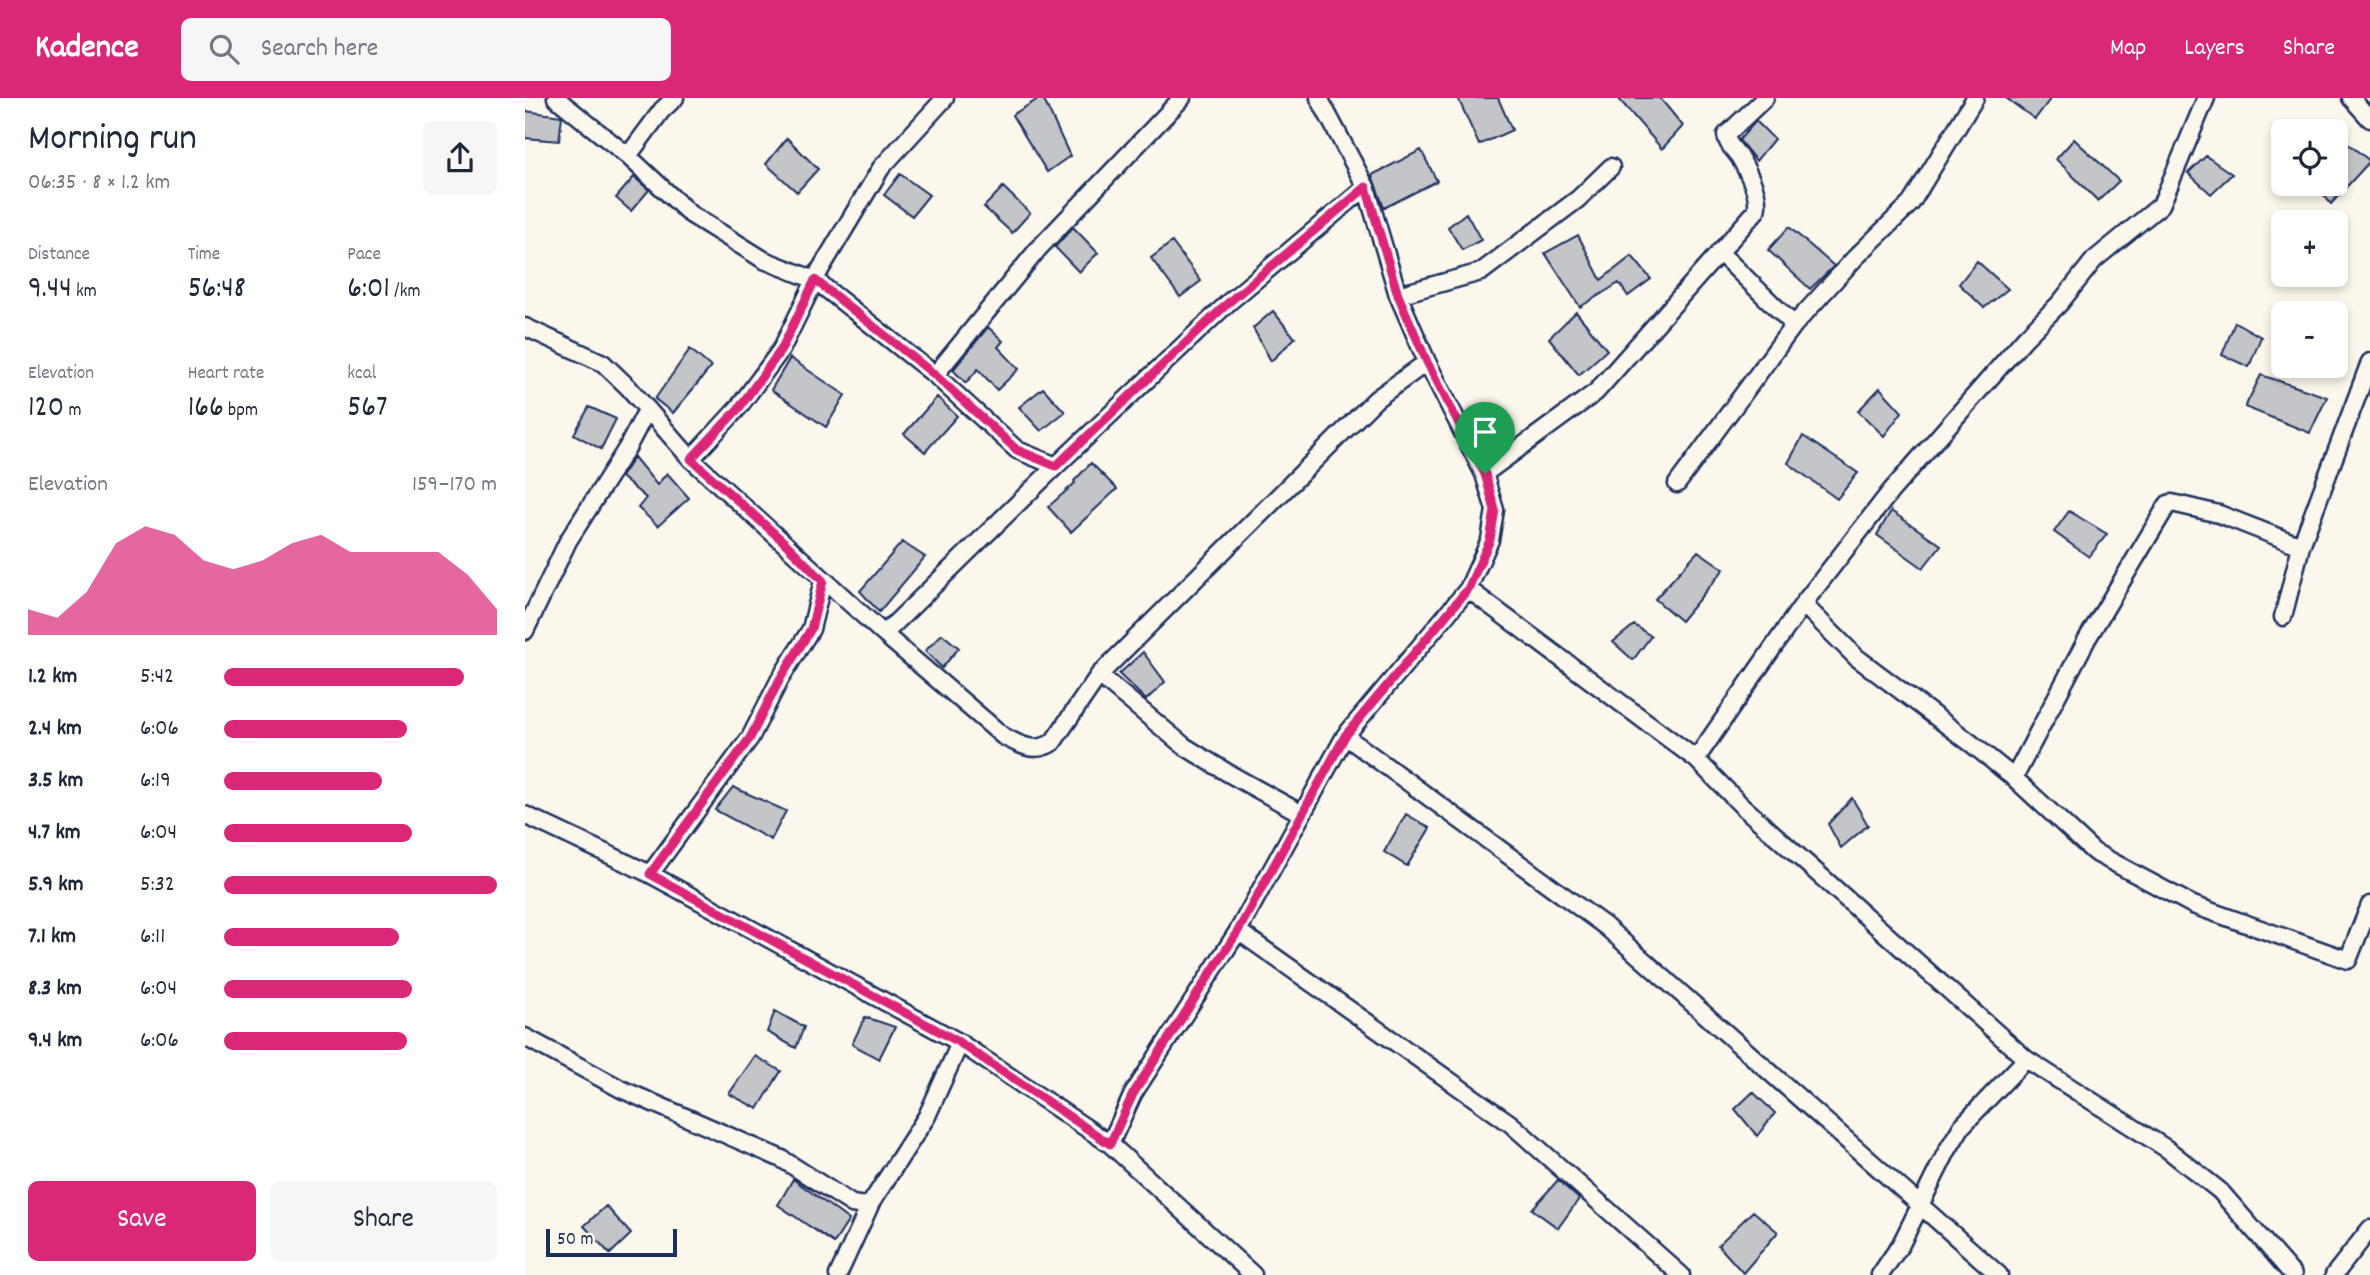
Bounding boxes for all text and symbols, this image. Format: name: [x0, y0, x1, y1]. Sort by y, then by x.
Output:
search box: [181, 18, 671, 81]
text: Kadence: [35, 26, 139, 73]
icon: search: [205, 30, 243, 68]
text: Search here: [261, 31, 378, 68]
text: Map: [2110, 32, 2146, 66]
text: Layers: [2184, 32, 2245, 66]
text: Share: [2283, 32, 2335, 66]
text: Morning run: [28, 113, 197, 168]
map controls: [2271, 119, 2348, 378]
button: locate: [2271, 119, 2348, 196]
button: share: [423, 121, 497, 195]
text: 06:35 · 8 × 1.2 km: [28, 167, 170, 200]
button: +: [2271, 210, 2348, 287]
text: Distance: [28, 242, 90, 269]
text: Time: [188, 242, 220, 269]
text: Pace: [347, 242, 381, 269]
text: 9.44: [28, 269, 72, 312]
text: 56:48: [188, 269, 246, 312]
text: 6:01: [347, 269, 390, 312]
text: km: [72, 279, 97, 306]
text: /km: [390, 279, 421, 306]
button: −: [2271, 301, 2348, 378]
text: Elevation: [28, 361, 94, 388]
text: Heart rate: [188, 361, 264, 388]
text: kcal: [347, 361, 376, 388]
text: 120: [28, 388, 64, 431]
text: 166: [188, 388, 224, 431]
text: 567: [347, 388, 387, 431]
text: m: [64, 398, 81, 425]
text: bpm: [224, 398, 258, 425]
pin: [1455, 402, 1515, 474]
icon: arrive: [1466, 413, 1504, 451]
text: Elevation: [28, 469, 108, 502]
text: 159–170 m: [412, 469, 497, 502]
text: 1.2 km: [28, 661, 77, 694]
text: 5:42: [140, 661, 174, 694]
text: 2.4 km: [28, 713, 82, 746]
text: 6:06: [140, 713, 179, 746]
text: 3.5 km: [28, 765, 83, 798]
text: 6:19: [140, 765, 171, 798]
text: 4.7 km: [28, 817, 81, 850]
text: 6:04: [140, 817, 177, 850]
text: 5.9 km: [28, 869, 84, 902]
text: 5:32: [140, 869, 175, 902]
text: 7.1 km: [28, 921, 76, 954]
text: 6:11: [140, 921, 165, 954]
text: 8.3 km: [28, 973, 82, 1006]
text: 6:04: [140, 973, 177, 1006]
text: 9.4 km: [28, 1025, 82, 1058]
text: 6:06: [140, 1025, 179, 1058]
button: Save: [28, 1181, 256, 1261]
button: Share: [270, 1181, 497, 1261]
scale bar: [546, 1226, 677, 1258]
text: 50 m: [557, 1227, 594, 1254]

